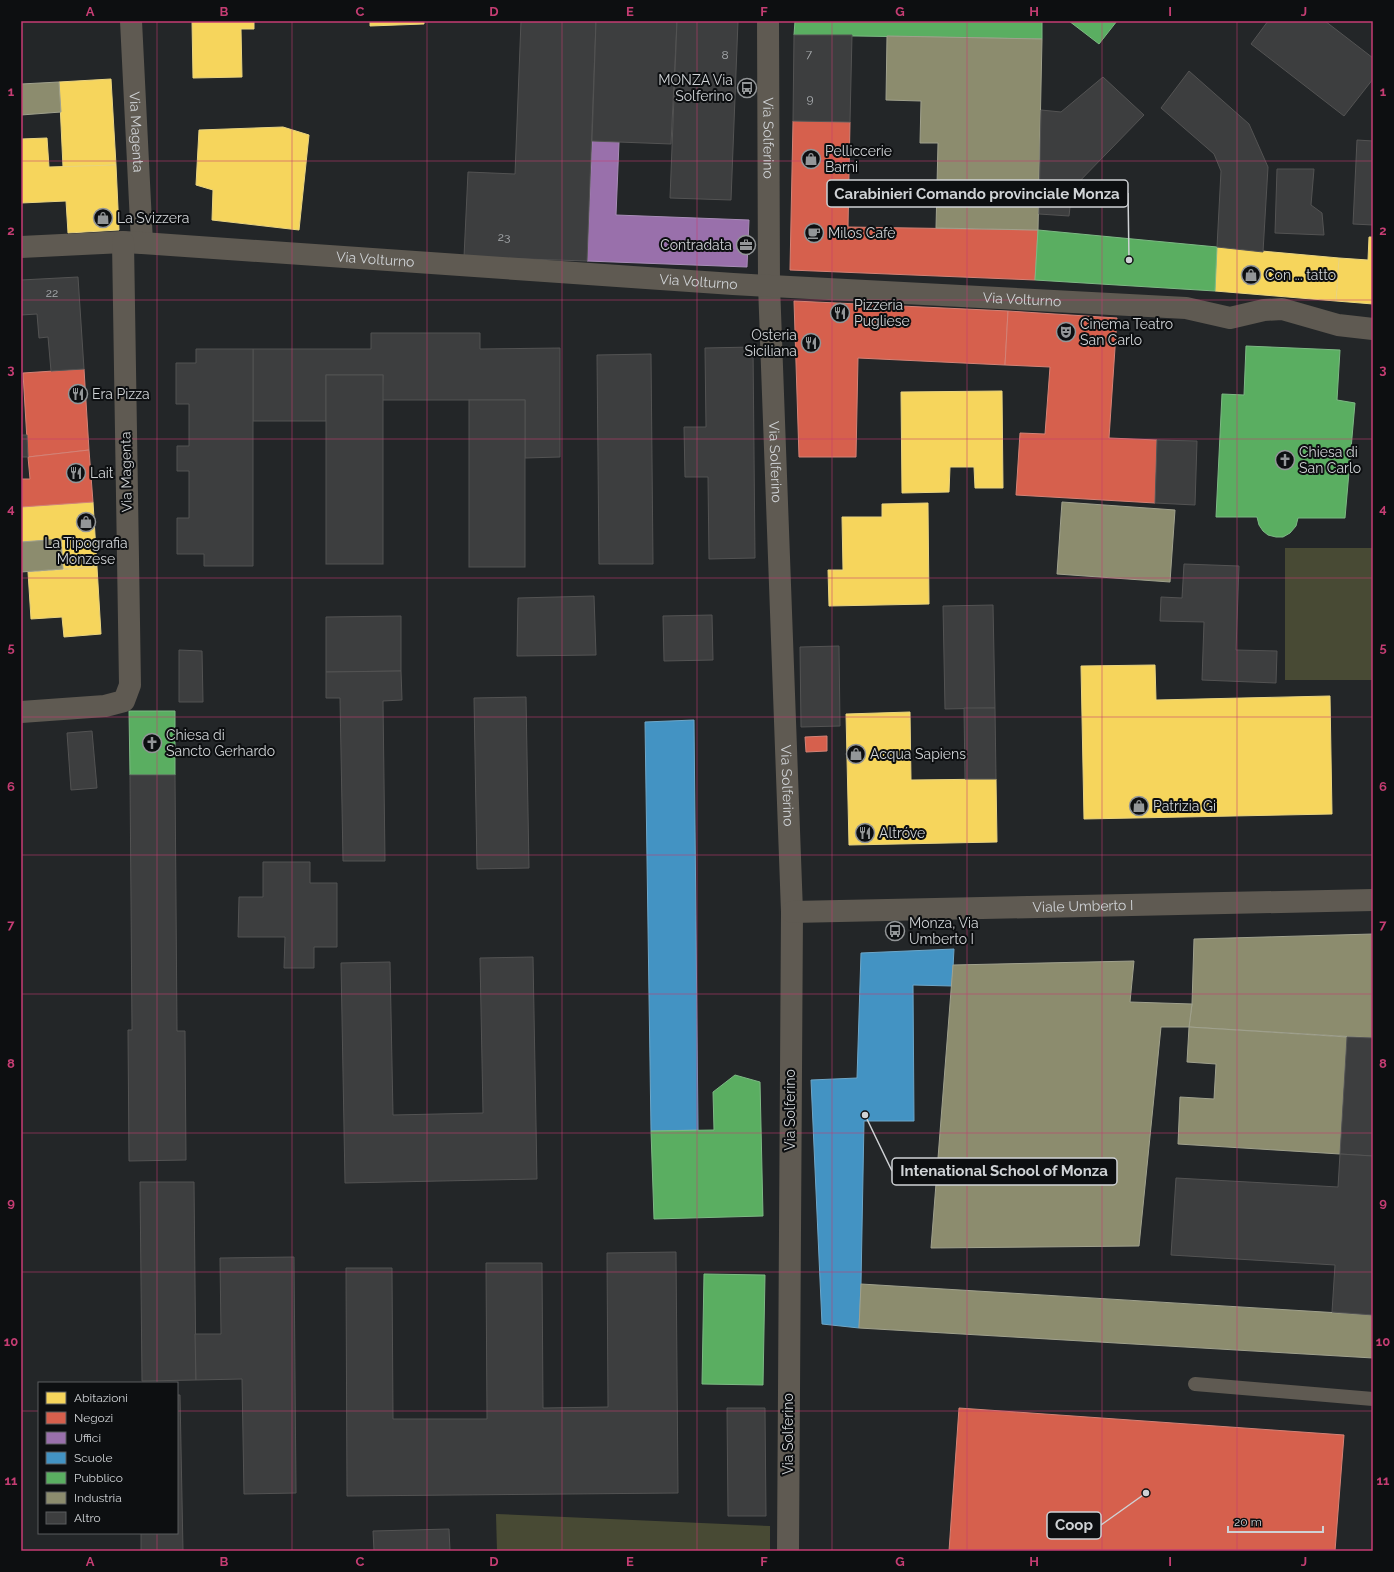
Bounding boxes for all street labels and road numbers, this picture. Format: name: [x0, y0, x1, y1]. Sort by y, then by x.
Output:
street label: Via Magenta: [126, 91, 146, 173]
street label: Via Solferino: [760, 97, 777, 179]
street label: Via Volturno: [336, 248, 415, 270]
street label: Via Volturno: [659, 271, 738, 292]
street label: Via Volturno: [982, 289, 1062, 309]
street label: Via Solferino: [766, 421, 785, 503]
street label: Via Magenta: [117, 431, 135, 513]
street label: Via Solferino: [778, 745, 797, 827]
street label: Viale Umberto I: [1032, 897, 1134, 915]
street label: Via Solferino: [782, 1069, 798, 1151]
street label: Via Solferino: [780, 1393, 796, 1475]

